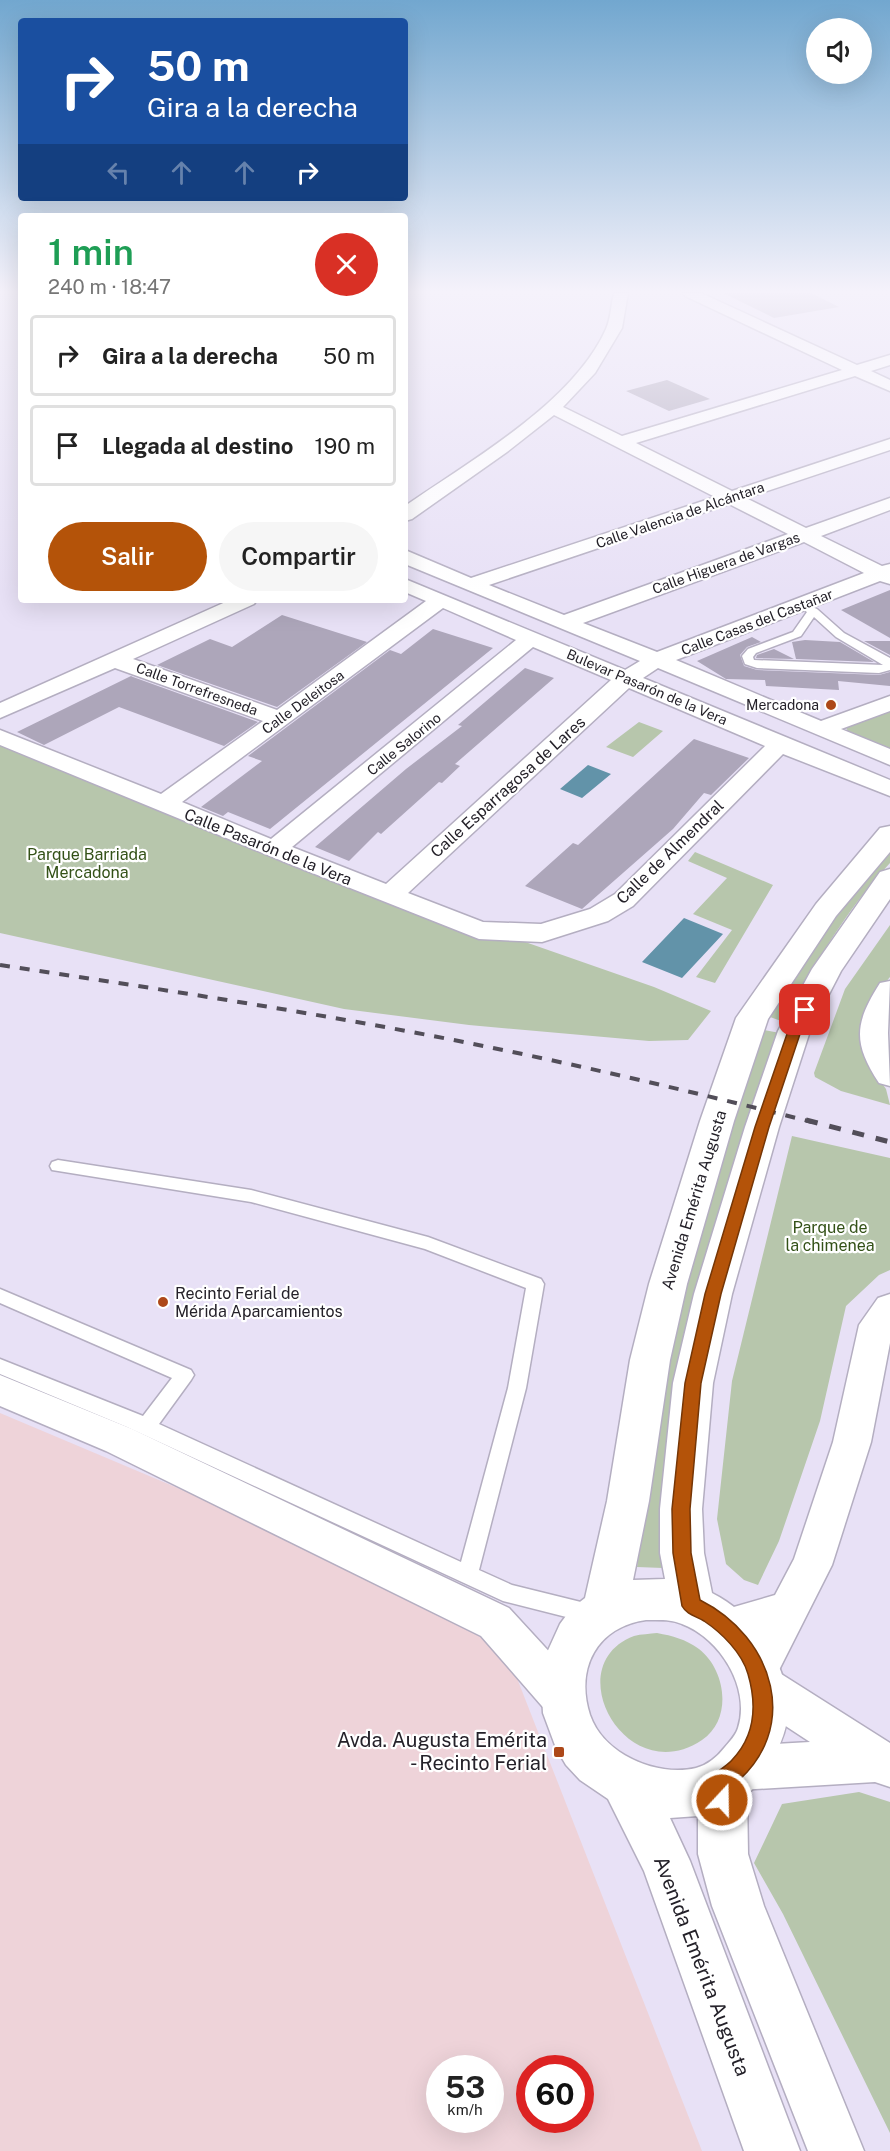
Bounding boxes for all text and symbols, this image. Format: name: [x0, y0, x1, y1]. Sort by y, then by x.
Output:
map controls: [806, 18, 872, 84]
button: sound: [806, 18, 872, 84]
text: 50 m: [147, 41, 250, 90]
icon: right: [48, 42, 126, 120]
text: Gira a la derecha: [147, 91, 358, 123]
icon: left: [102, 156, 135, 189]
icon: ahead: [165, 156, 198, 189]
icon: ahead: [228, 156, 261, 189]
icon: right: [291, 156, 324, 189]
text: 1 min: [48, 231, 134, 273]
button: close: [315, 233, 378, 296]
text: 240 m · 18:47: [48, 275, 171, 299]
icon: right: [51, 339, 84, 372]
text: Gira a la derecha: [102, 343, 278, 369]
text: 50 m: [323, 343, 375, 369]
icon: arrive: [51, 429, 84, 462]
text: Llegada al destino: [102, 433, 293, 459]
text: 190 m: [315, 433, 375, 459]
street label: Calle Valencia de Alcántara: [594, 479, 766, 551]
button: Salir: [48, 522, 207, 591]
button: Compartir: [219, 522, 378, 591]
street label: Calle Higuera de Vargas: [650, 529, 802, 597]
street label: Calle Casas del Castañar: [679, 586, 835, 658]
street label: Bulevar Pasarón de la Vera: [564, 646, 730, 728]
street label: Calle Torrefresneda: [134, 660, 260, 718]
street label: Calle Deleitosa: [259, 667, 347, 737]
place label: Mercadona: [746, 697, 819, 713]
marker: Mercadona: [824, 698, 838, 712]
street label: Calle Salorino: [364, 709, 444, 779]
street label: Calle Esparragosa de Lares: [427, 712, 589, 862]
street label: Calle de Almendral: [613, 796, 728, 908]
street label: Calle Pasarón de la Vera: [181, 805, 355, 889]
park label: Parque Barriada Mercadona: [27, 845, 147, 882]
pin: [779, 984, 830, 1035]
icon: arrive: [788, 993, 821, 1026]
street label: Avenida Emérita Augusta: [658, 1108, 730, 1292]
park label: Parque de la chimenea: [785, 1218, 875, 1255]
place label: Recinto Ferial de Mérida Aparcamientos: [175, 1284, 343, 1321]
marker: Recinto Ferial de Mérida Aparcamientos: [156, 1295, 170, 1309]
place label: Avda. Augusta Emérita - Recinto Ferial: [337, 1728, 547, 1775]
marker: Avda. Augusta Emérita - Recinto Ferial: [552, 1745, 566, 1759]
position arrow: [690, 1768, 754, 1832]
street label: Avenida Emérita Augusta: [649, 1853, 755, 2079]
speed limit sign: 60: [516, 2055, 594, 2133]
text: 53: [445, 2069, 485, 2105]
text: km/h: [447, 2101, 483, 2118]

